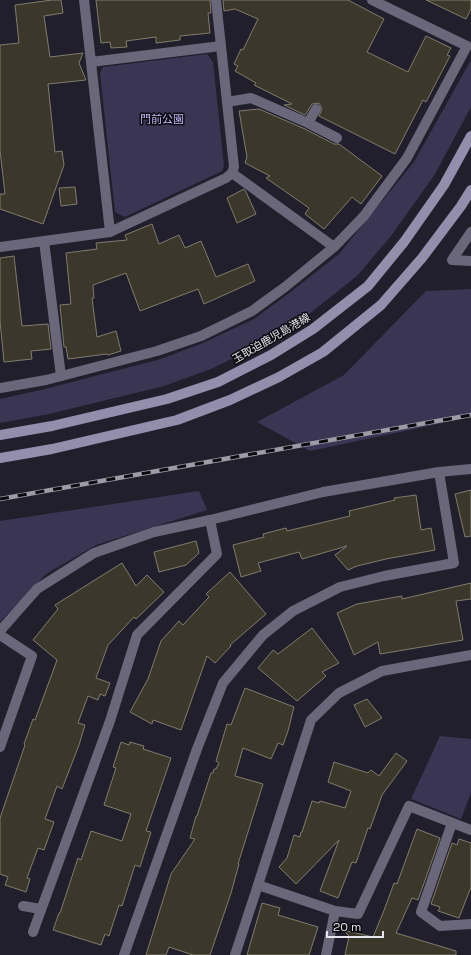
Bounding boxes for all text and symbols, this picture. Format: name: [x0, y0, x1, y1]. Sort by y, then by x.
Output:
park label: 門前公園: [140, 112, 184, 126]
street label: 玉取迫鹿児島港線: [229, 310, 313, 366]
scale bar: [327, 913, 383, 939]
text: 20 m: [333, 919, 361, 935]

